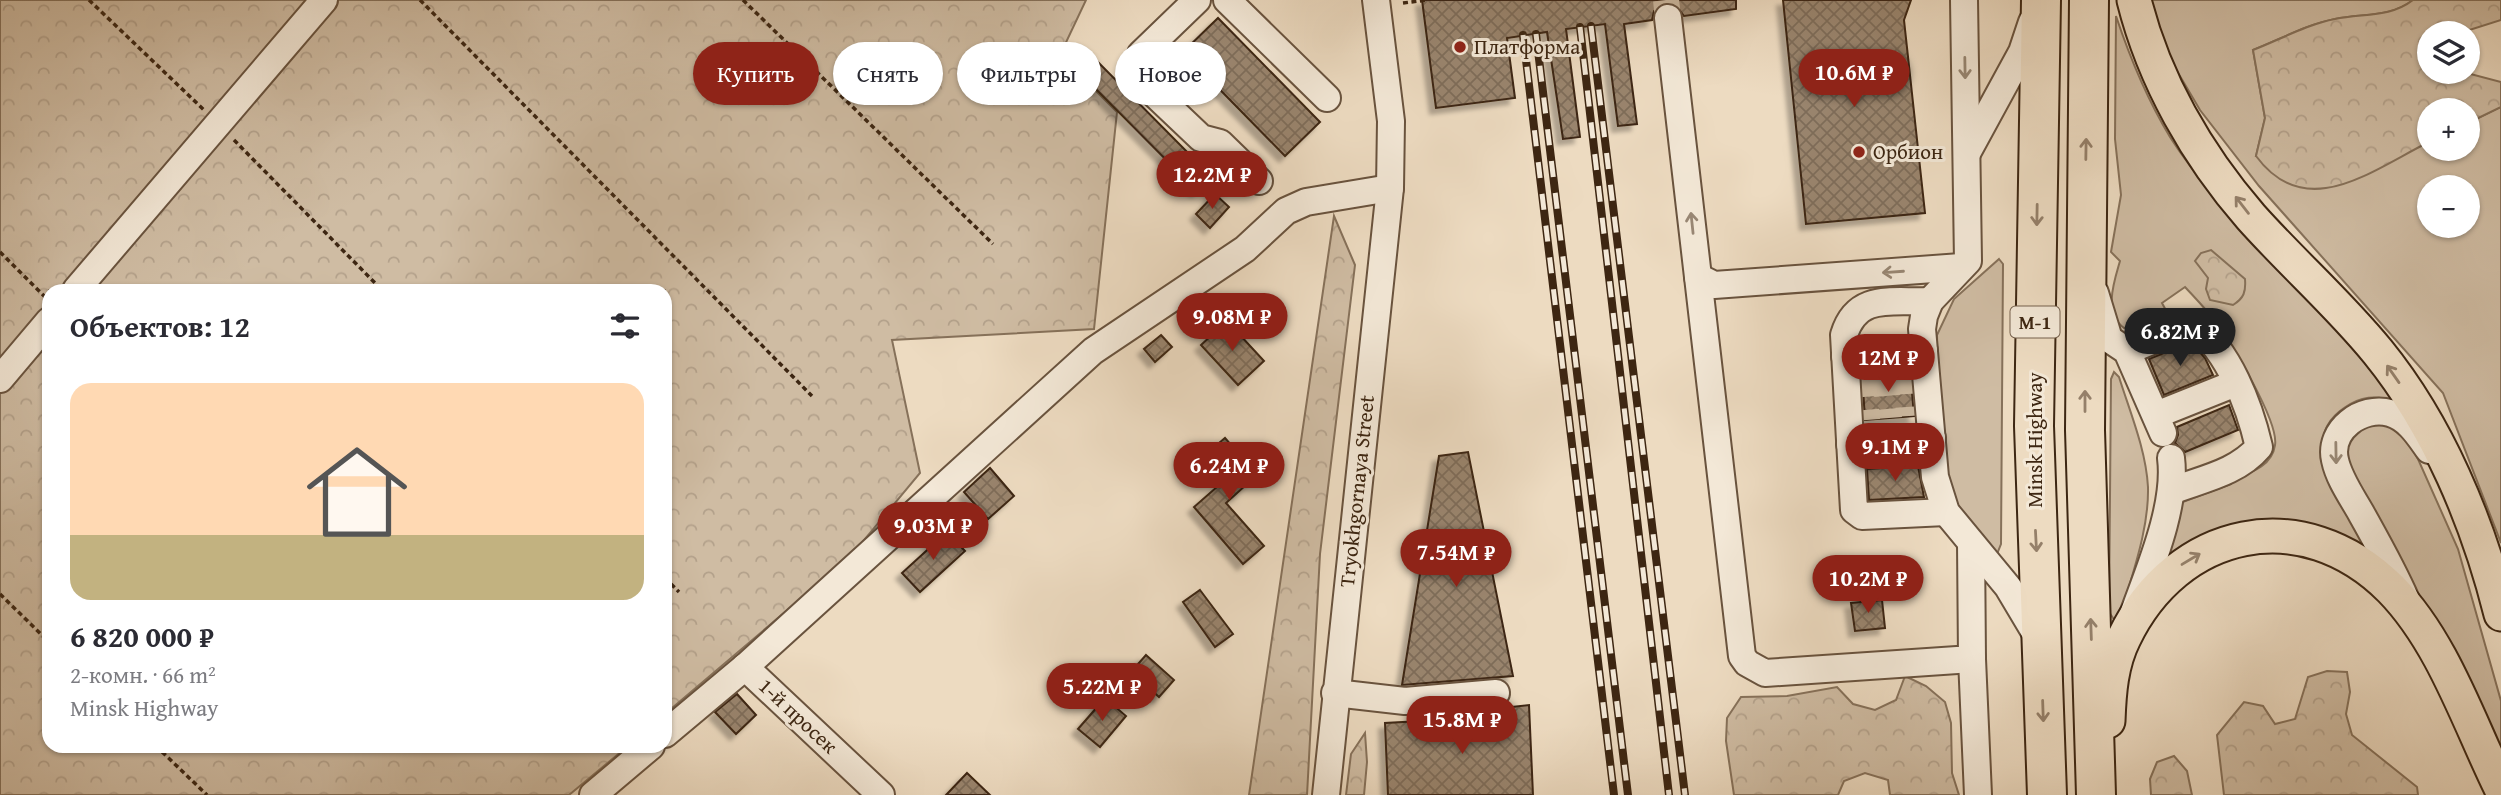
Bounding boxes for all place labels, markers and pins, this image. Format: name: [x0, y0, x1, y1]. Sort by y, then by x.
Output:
place label: Платформа: [1474, 31, 1580, 62]
marker: Платформа: [1452, 39, 1468, 55]
pin: 10.6M ₽: [1789, 50, 1919, 109]
place label: Орбион: [1873, 136, 1943, 167]
marker: Орбион: [1851, 144, 1867, 160]
pin: 12.2M ₽: [1147, 152, 1277, 211]
pin: 9.08M ₽: [1167, 294, 1297, 353]
pin: 6.82M ₽: [2115, 308, 2245, 368]
pin: 12M ₽: [1839, 334, 1937, 394]
pin: 9.1M ₽: [1838, 424, 1952, 483]
pin: 6.24M ₽: [1164, 442, 1294, 502]
pin: 9.03M ₽: [868, 503, 998, 562]
pin: 7.54M ₽: [1391, 530, 1521, 589]
pin: 10.2M ₽: [1803, 556, 1933, 615]
pin: 5.22M ₽: [1037, 664, 1167, 723]
pin: 15.8M ₽: [1397, 696, 1527, 756]

